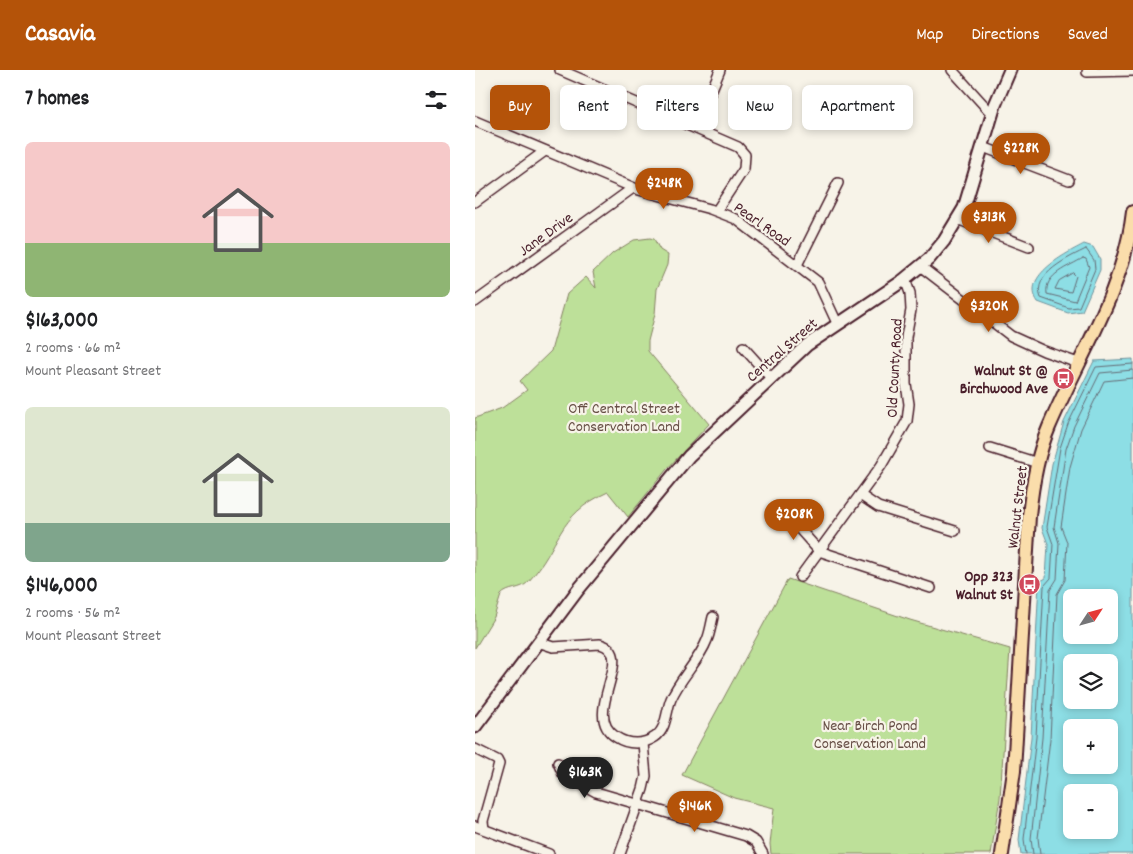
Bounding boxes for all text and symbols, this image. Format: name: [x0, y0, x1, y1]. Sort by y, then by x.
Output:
text: Casavia: [25, 18, 95, 52]
text: Map: [916, 23, 943, 48]
text: Directions: [971, 23, 1040, 48]
text: Saved: [1068, 23, 1108, 48]
text: 7 homes: [25, 85, 89, 115]
chip: Buy: [490, 85, 550, 130]
chip: Rent: [560, 85, 627, 130]
chip: Filters: [637, 85, 718, 130]
chip: New: [728, 85, 792, 130]
chip: Apartment: [802, 85, 913, 130]
icon: filters: [422, 86, 450, 114]
pin: $228K: [986, 132, 1056, 175]
text: $228K: [1003, 137, 1039, 160]
pin: $248K: [629, 168, 699, 210]
text: $248K: [646, 172, 682, 195]
icon: home: [193, 175, 283, 265]
street label: Pearl Road: [728, 197, 795, 253]
pin: $313K: [954, 202, 1024, 244]
text: $313K: [972, 206, 1006, 229]
street label: Jane Drive: [515, 207, 578, 263]
pin: $320K: [954, 290, 1024, 333]
text: $320K: [970, 295, 1008, 318]
text: $163,000: [25, 307, 98, 337]
street label: Central Street: [742, 313, 823, 388]
street label: Old County Road: [881, 318, 910, 418]
text: 2 rooms · 66 m²: [25, 337, 121, 360]
text: Mount Pleasant Street: [25, 360, 161, 383]
place label: Walnut St @ Birchwood Ave: [960, 360, 1048, 401]
bus stop icon: Walnut St @ Birchwood Ave: [1052, 366, 1076, 390]
park label: Off Central Street Conservation Land: [568, 398, 680, 439]
icon: home: [193, 440, 283, 530]
street label: Walnut Street: [1002, 465, 1035, 550]
pin: $208K: [759, 498, 829, 541]
text: $208K: [775, 503, 813, 526]
place label: Opp 323 Walnut St: [956, 566, 1013, 607]
text: $146,000: [25, 572, 98, 602]
bus stop icon: Opp 323 Walnut St: [1017, 572, 1041, 596]
north arrow: [1063, 589, 1117, 644]
map controls: [1063, 589, 1118, 839]
text: 2 rooms · 56 m²: [25, 602, 120, 625]
text: Mount Pleasant Street: [25, 625, 161, 648]
button: layers: [1063, 654, 1118, 709]
park label: Near Birch Pond Conservation Land: [814, 715, 926, 756]
button: +: [1063, 719, 1118, 774]
pin: $163K: [550, 756, 620, 799]
text: $163K: [568, 761, 602, 784]
button: −: [1063, 784, 1118, 839]
pin: $146K: [660, 790, 730, 833]
text: $146K: [678, 795, 712, 818]

